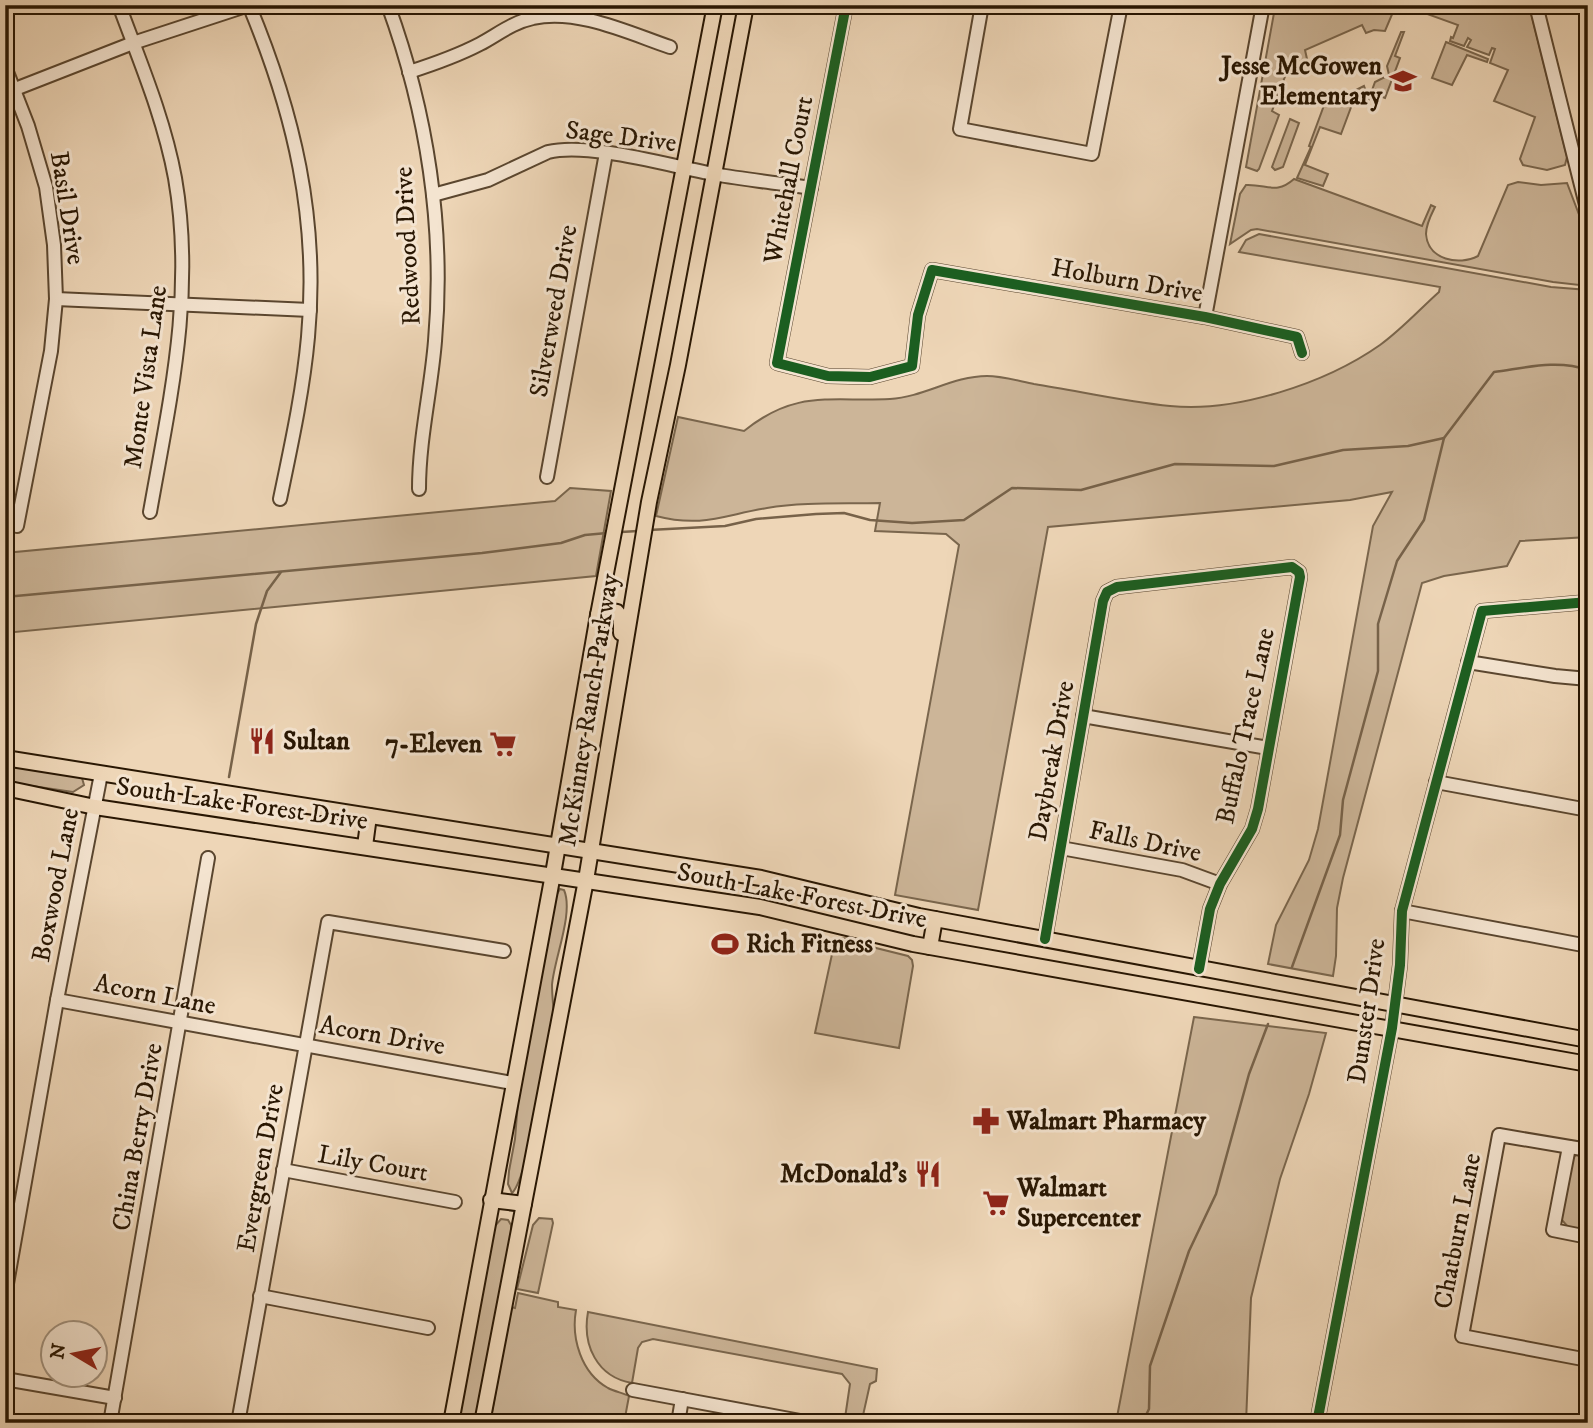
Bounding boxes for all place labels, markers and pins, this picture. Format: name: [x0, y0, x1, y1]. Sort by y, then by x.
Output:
place label: Jesse McGowen Elementary: [1218, 50, 1383, 113]
school or university icon: Jesse McGowen Elementary: [1388, 66, 1418, 96]
place label: Sultan: [283, 725, 350, 758]
restaurant icon: Sultan: [247, 726, 277, 756]
place label: 7-Eleven: [385, 728, 482, 761]
supermarket icon: 7-Eleven: [488, 729, 518, 759]
place label: Rich Fitness: [746, 928, 873, 961]
sports icon: Rich Fitness: [710, 929, 740, 959]
place label: Walmart Pharmacy: [1006, 1105, 1207, 1138]
pharmacy icon: Walmart Pharmacy: [971, 1106, 1001, 1136]
place label: McDonald's: [780, 1158, 907, 1191]
restaurant icon: McDonald's: [913, 1159, 943, 1189]
place label: Walmart Supercenter: [1016, 1172, 1141, 1235]
supermarket icon: Walmart Supercenter: [981, 1188, 1011, 1218]

